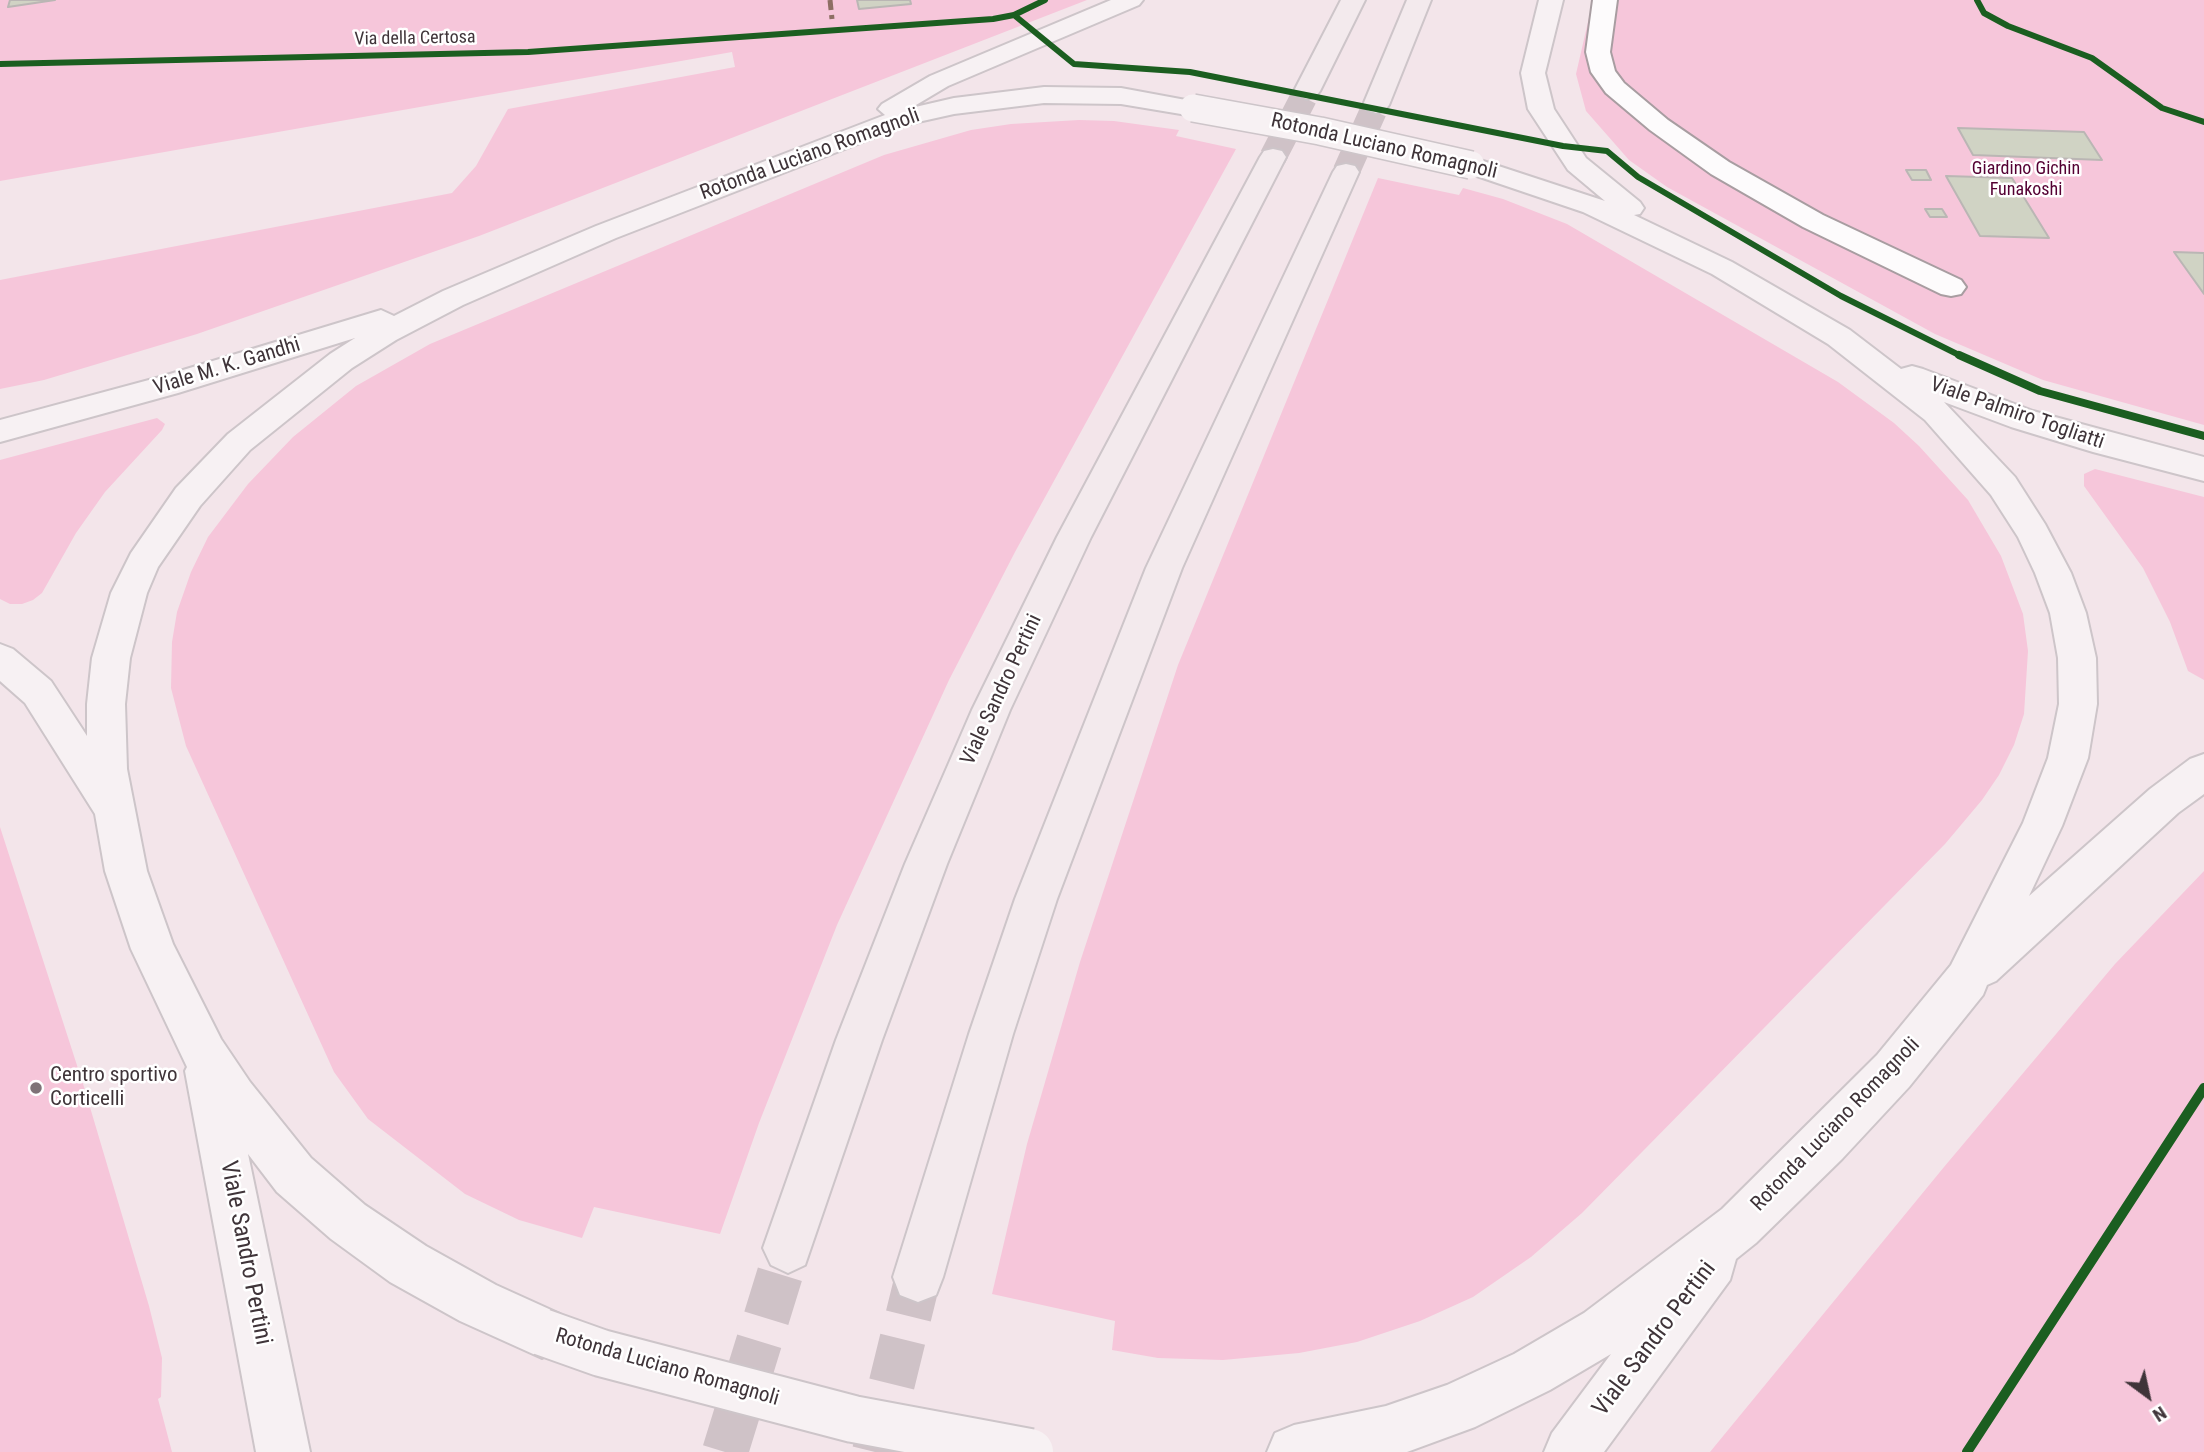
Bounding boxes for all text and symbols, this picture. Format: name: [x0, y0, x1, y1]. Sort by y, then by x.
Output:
street label: Via della Certosa: [354, 27, 476, 51]
street label: Rotonda Luciano Romagnoli: [697, 104, 923, 206]
street label: Rotonda Luciano Romagnoli: [1268, 109, 1500, 185]
park label: Giardino Gichin Funakoshi: [1972, 158, 2080, 200]
street label: Viale M. K. Gandhi: [151, 333, 303, 401]
street label: Viale Palmiro Togliatti: [1927, 372, 2107, 456]
street label: Viale Sandro Pertini: [956, 611, 1048, 769]
street label: Rotonda Luciano Romagnoli: [1746, 1033, 1926, 1217]
place label: Centro sportivo Corticelli: [50, 1063, 177, 1113]
marker: Centro sportivo Corticelli: [28, 1080, 44, 1096]
street label: Viale Sandro Pertini: [213, 1159, 277, 1347]
street label: Viale Sandro Pertini: [1587, 1256, 1723, 1422]
street label: Rotonda Luciano Romagnoli: [552, 1324, 782, 1412]
north arrow: [2113, 1361, 2183, 1431]
text: N: [2149, 1401, 2171, 1427]

